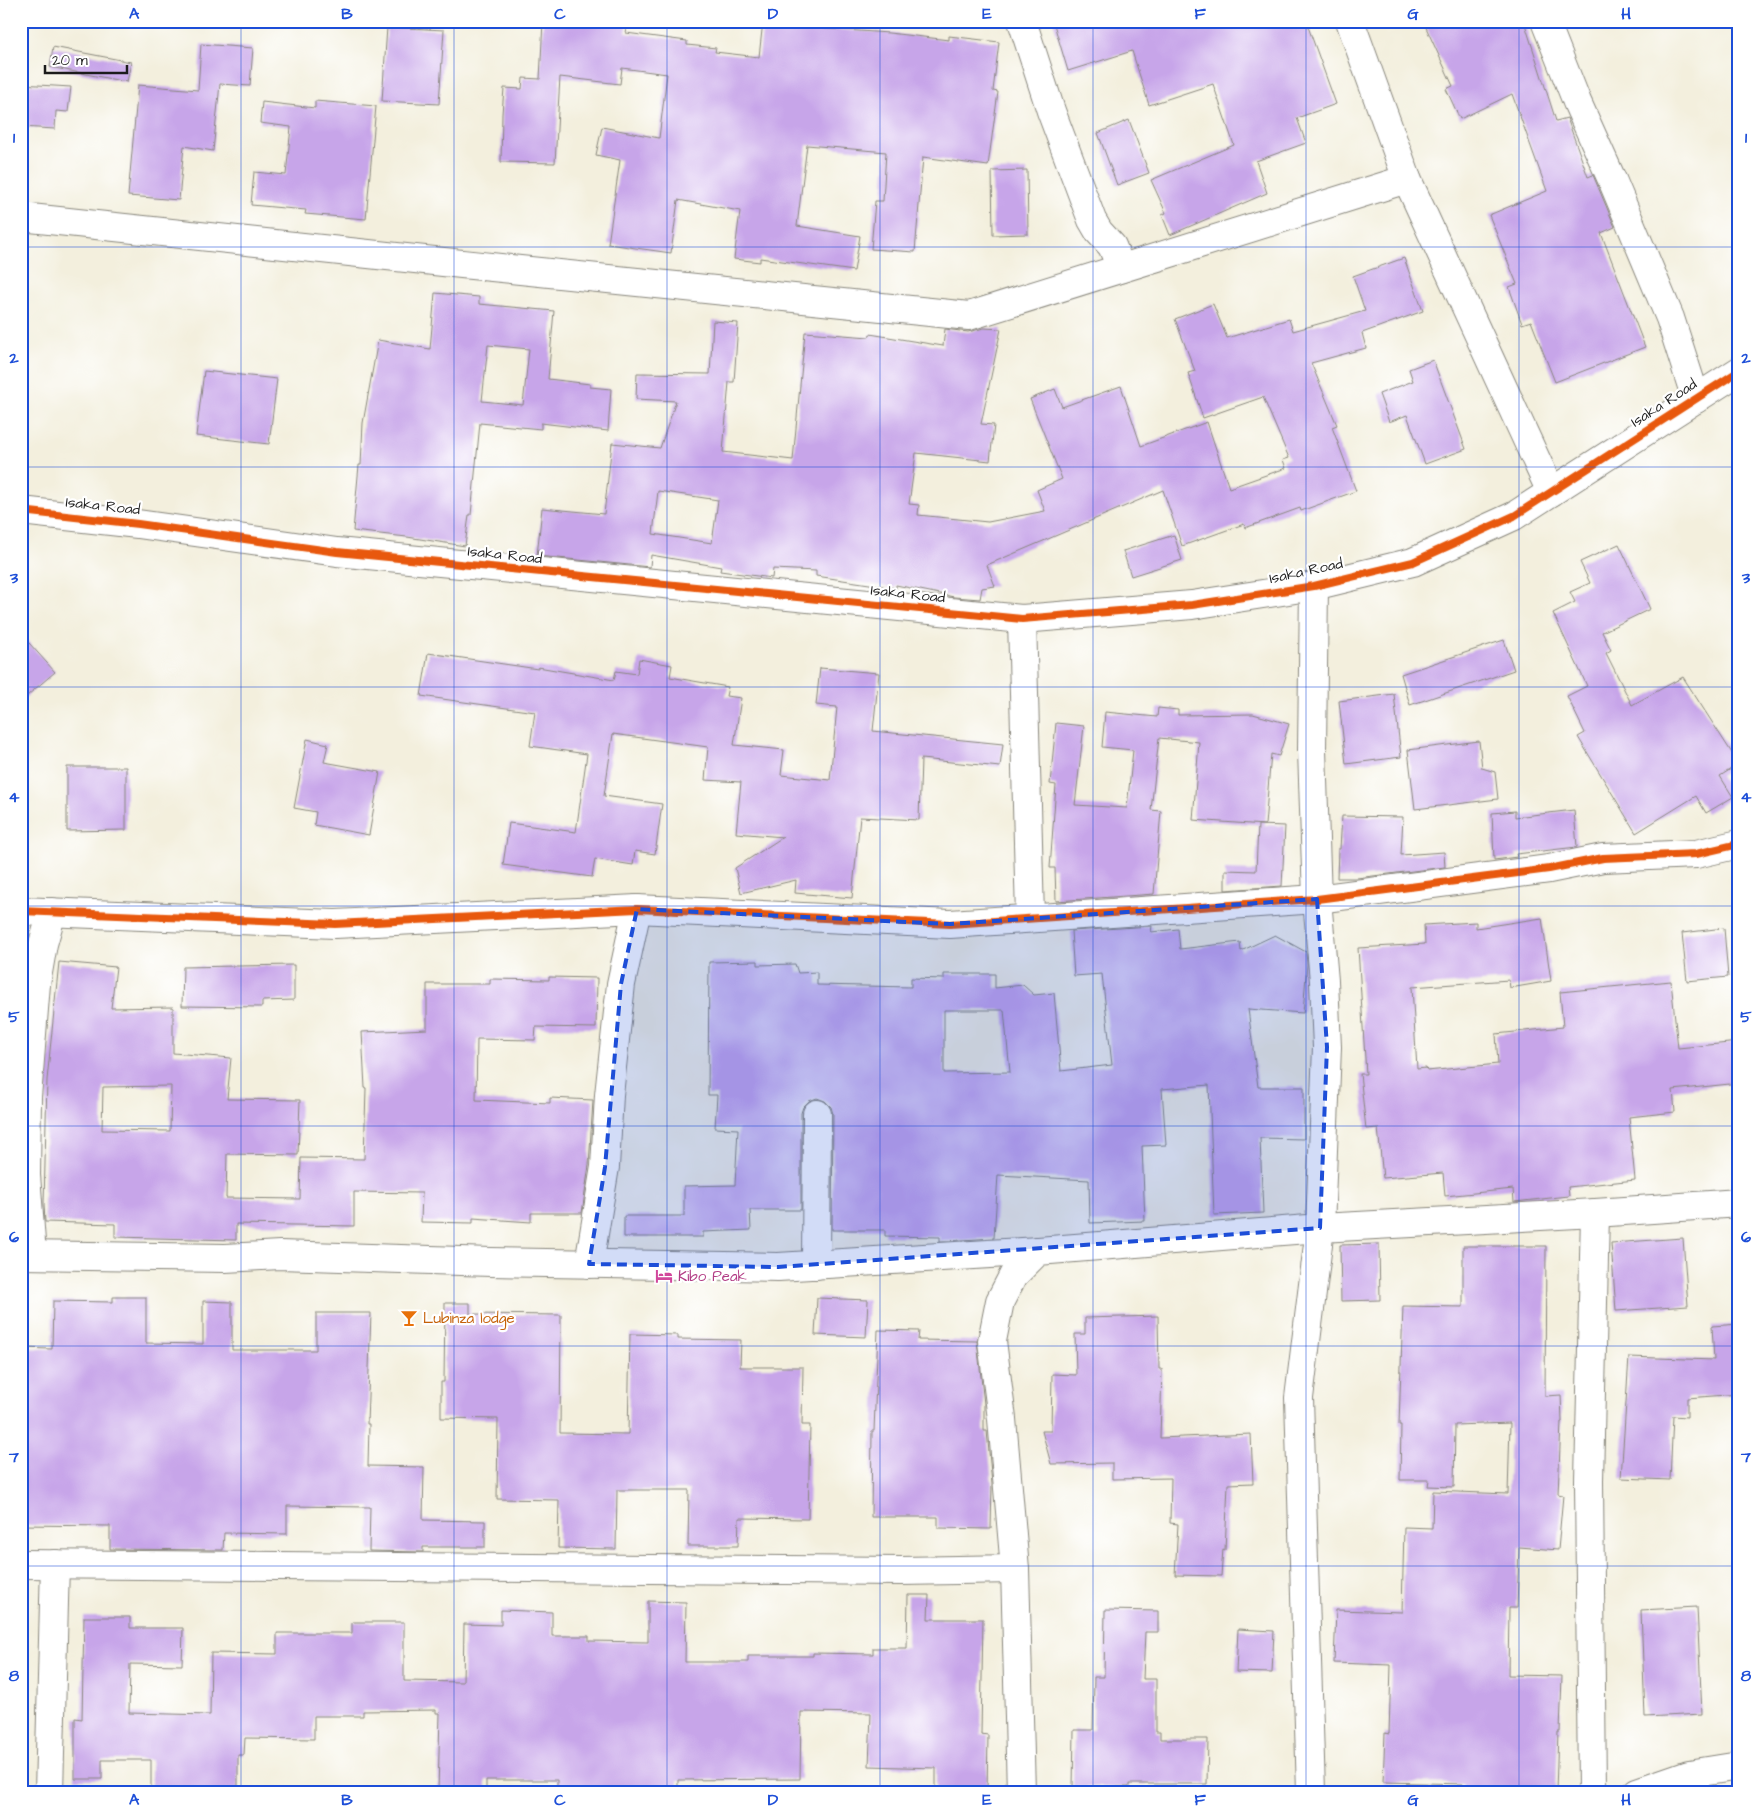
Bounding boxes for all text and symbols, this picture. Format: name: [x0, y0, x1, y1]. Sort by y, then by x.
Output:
text: A: [129, 3, 140, 25]
text: B: [341, 3, 353, 25]
text: C: [554, 3, 566, 25]
text: D: [768, 3, 779, 25]
text: E: [982, 3, 992, 25]
text: F: [1194, 3, 1206, 25]
text: G: [1407, 3, 1419, 25]
text: H: [1621, 3, 1631, 25]
scale bar: [45, 42, 128, 74]
text: 20 m: [52, 50, 88, 71]
text: 1: [13, 127, 16, 149]
text: 1: [1745, 127, 1748, 149]
text: 2: [8, 347, 19, 369]
text: 2: [1740, 347, 1751, 369]
street label: Isaka Road: [1627, 374, 1701, 432]
street label: Isaka Road: [65, 492, 142, 520]
street label: Isaka Road: [467, 541, 544, 569]
street label: Isaka Road: [1267, 553, 1345, 589]
text: 3: [9, 567, 19, 589]
text: 3: [1741, 567, 1751, 589]
street label: Isaka Road: [870, 580, 947, 608]
text: 4: [9, 786, 20, 808]
text: 4: [1741, 786, 1752, 808]
text: 5: [8, 1006, 20, 1028]
text: 5: [1740, 1006, 1752, 1028]
text: 6: [9, 1226, 19, 1248]
text: 6: [1741, 1226, 1751, 1248]
hotel icon: Kibo Peak: [654, 1266, 674, 1286]
place label: Kibo Peak: [678, 1266, 747, 1287]
bar icon: Lubinza lodge: [399, 1308, 419, 1328]
place label: Lubinza lodge: [423, 1308, 515, 1330]
text: 7: [8, 1446, 19, 1468]
text: 7: [1740, 1446, 1751, 1468]
text: 8: [9, 1665, 20, 1687]
text: 8: [1741, 1665, 1752, 1687]
text: A: [129, 1789, 140, 1811]
text: B: [341, 1789, 353, 1811]
text: C: [554, 1789, 566, 1811]
text: D: [768, 1789, 779, 1811]
text: E: [982, 1789, 992, 1811]
text: F: [1194, 1789, 1206, 1811]
text: G: [1407, 1789, 1419, 1811]
text: H: [1621, 1789, 1631, 1811]

